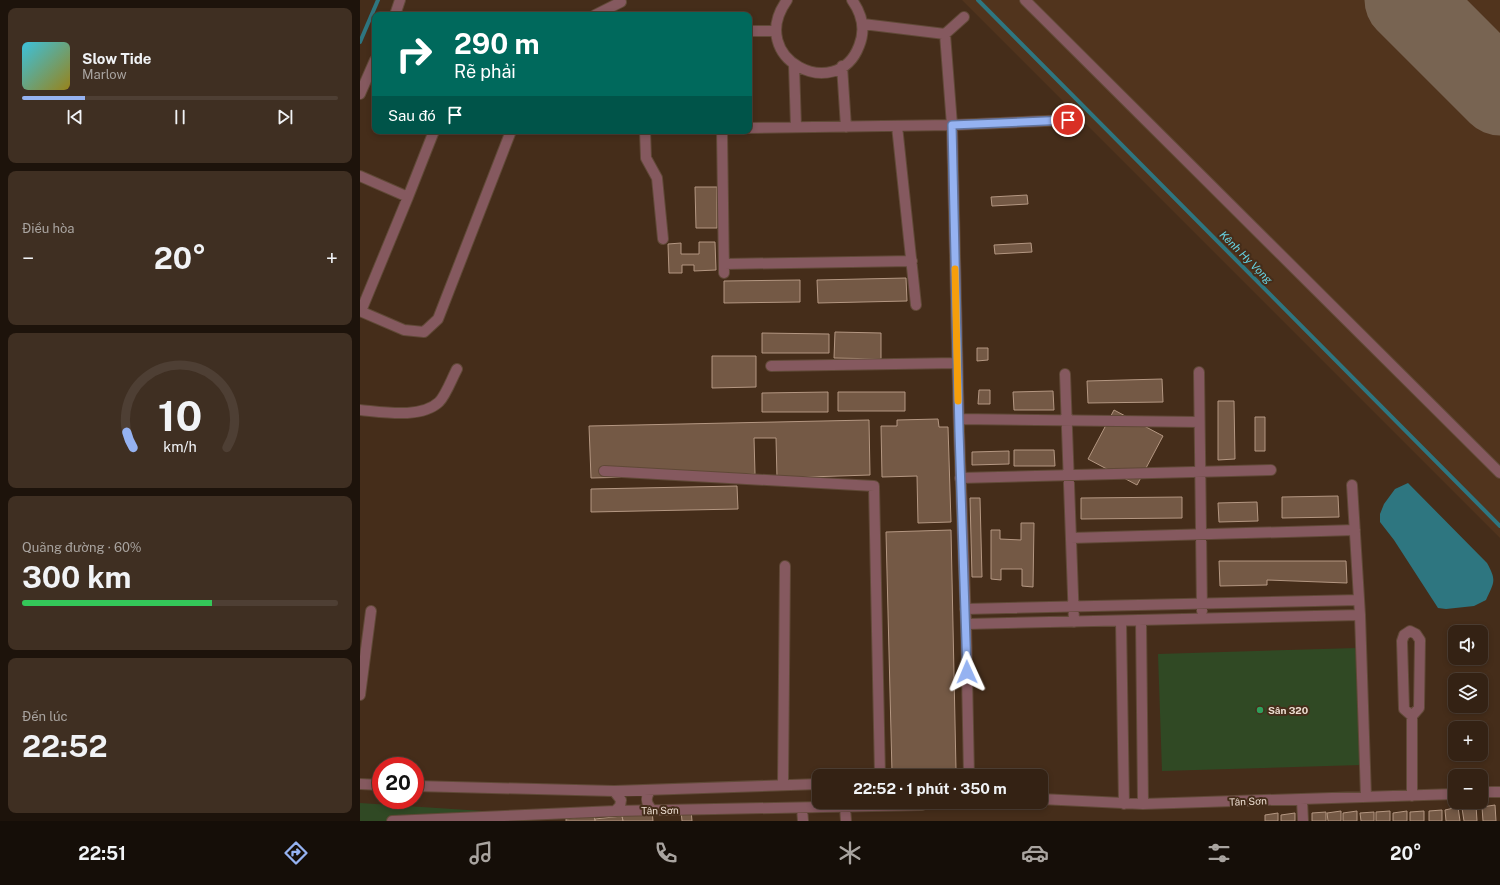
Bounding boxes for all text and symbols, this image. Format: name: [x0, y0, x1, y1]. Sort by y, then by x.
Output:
text: 290 m: [454, 27, 540, 60]
icon: right: [388, 28, 440, 80]
text: Slow Tide: [82, 50, 151, 67]
text: Rẽ phải: [454, 61, 516, 82]
text: Marlow: [82, 67, 127, 82]
pin: [1051, 103, 1085, 137]
icon: arrive: [444, 104, 466, 126]
icon: previous: [64, 106, 86, 128]
icon: pause: [169, 106, 191, 128]
icon: next: [274, 106, 296, 128]
text: Sau đó: [388, 107, 436, 124]
icon: arrive: [1057, 109, 1079, 131]
text: Điều hòa: [22, 221, 74, 236]
water label: Kênh Hy Vọng: [1217, 228, 1275, 286]
text: 20°: [154, 240, 206, 276]
text: −: [22, 245, 34, 271]
text: +: [326, 245, 338, 271]
text: 10: [158, 391, 202, 440]
text: km/h: [163, 438, 197, 455]
text: Quãng đường · 60%: [22, 540, 142, 555]
text: 300 km: [22, 559, 131, 595]
map controls: [1448, 625, 1488, 809]
button: sound: [1448, 625, 1488, 665]
position arrow: [946, 651, 988, 693]
button: layers: [1448, 673, 1488, 713]
place label: Sân 320: [1268, 704, 1309, 716]
marker: Sân 320: [1255, 705, 1265, 715]
text: Đến lúc: [22, 709, 68, 724]
button: +: [1448, 721, 1488, 761]
text: 22:52: [22, 728, 108, 764]
speed limit sign: 20: [372, 757, 424, 809]
button: −: [1448, 769, 1488, 809]
text: 22:52 · 1 phút · 350 m: [853, 780, 1007, 797]
street label: Tân Sơn: [1229, 794, 1267, 808]
street label: Tân Sơn: [641, 804, 679, 816]
icon: directions: [282, 839, 310, 867]
icon: music: [467, 839, 495, 867]
icon: phone: [652, 839, 680, 867]
icon: climate: [836, 839, 864, 867]
icon: car: [1021, 839, 1049, 867]
icon: filters: [1205, 839, 1233, 867]
text: 22:51: [78, 843, 126, 864]
text: 20°: [1390, 843, 1422, 864]

